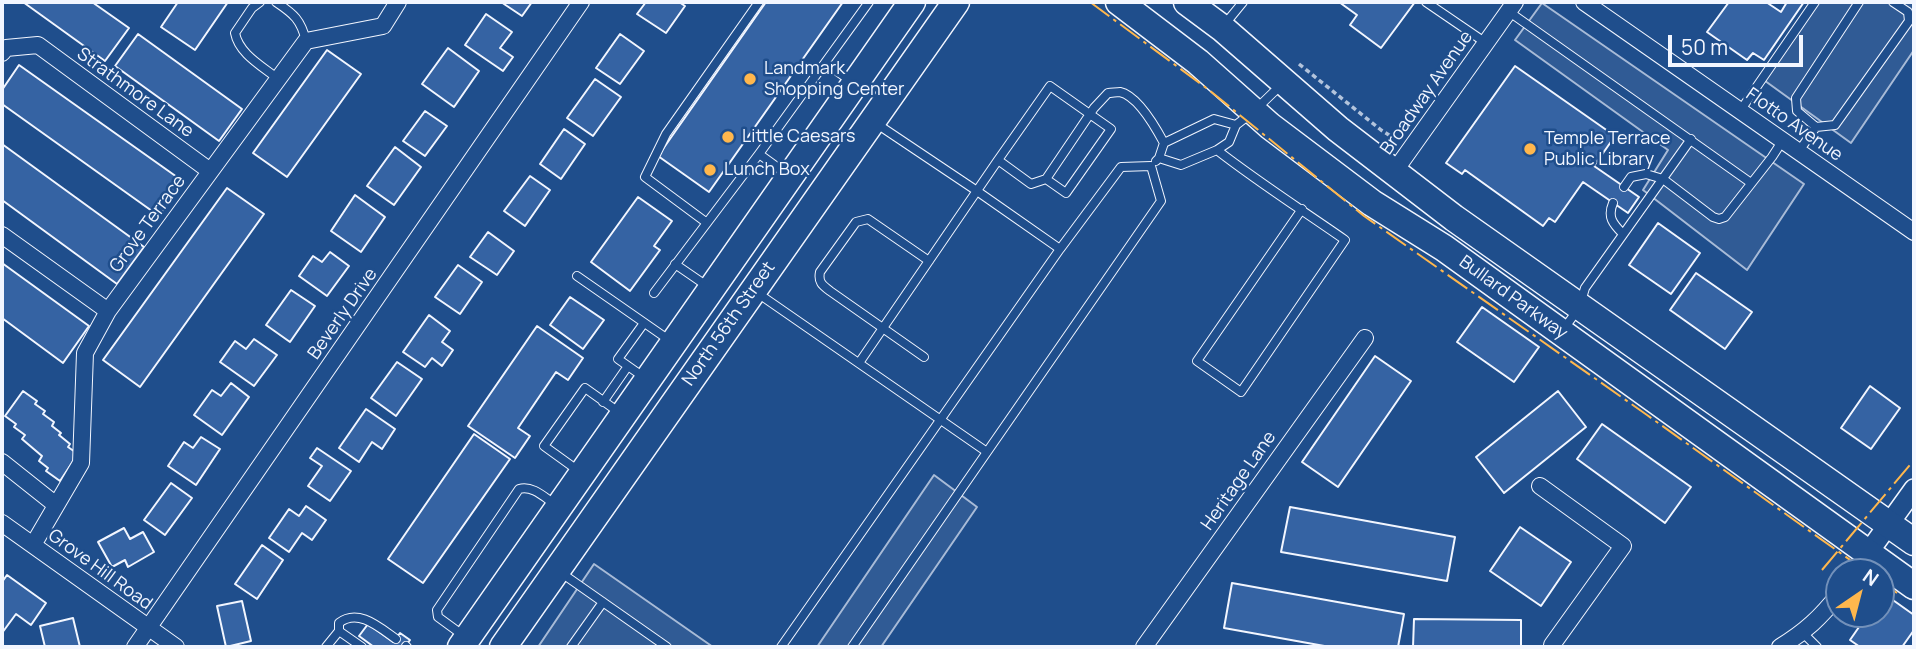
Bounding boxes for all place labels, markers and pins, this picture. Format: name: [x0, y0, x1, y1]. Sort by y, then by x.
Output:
place label: Landmark Shopping Center: [764, 58, 905, 100]
marker: Landmark Shopping Center: [742, 71, 758, 87]
place label: Little Caesars: [742, 126, 855, 148]
place label: Temple Terrace Public Library: [1544, 128, 1670, 170]
marker: Little Caesars: [720, 129, 736, 145]
marker: Temple Terrace Public Library: [1522, 141, 1538, 157]
place label: Lunch Box: [724, 159, 810, 181]
marker: Lunch Box: [702, 162, 718, 178]

